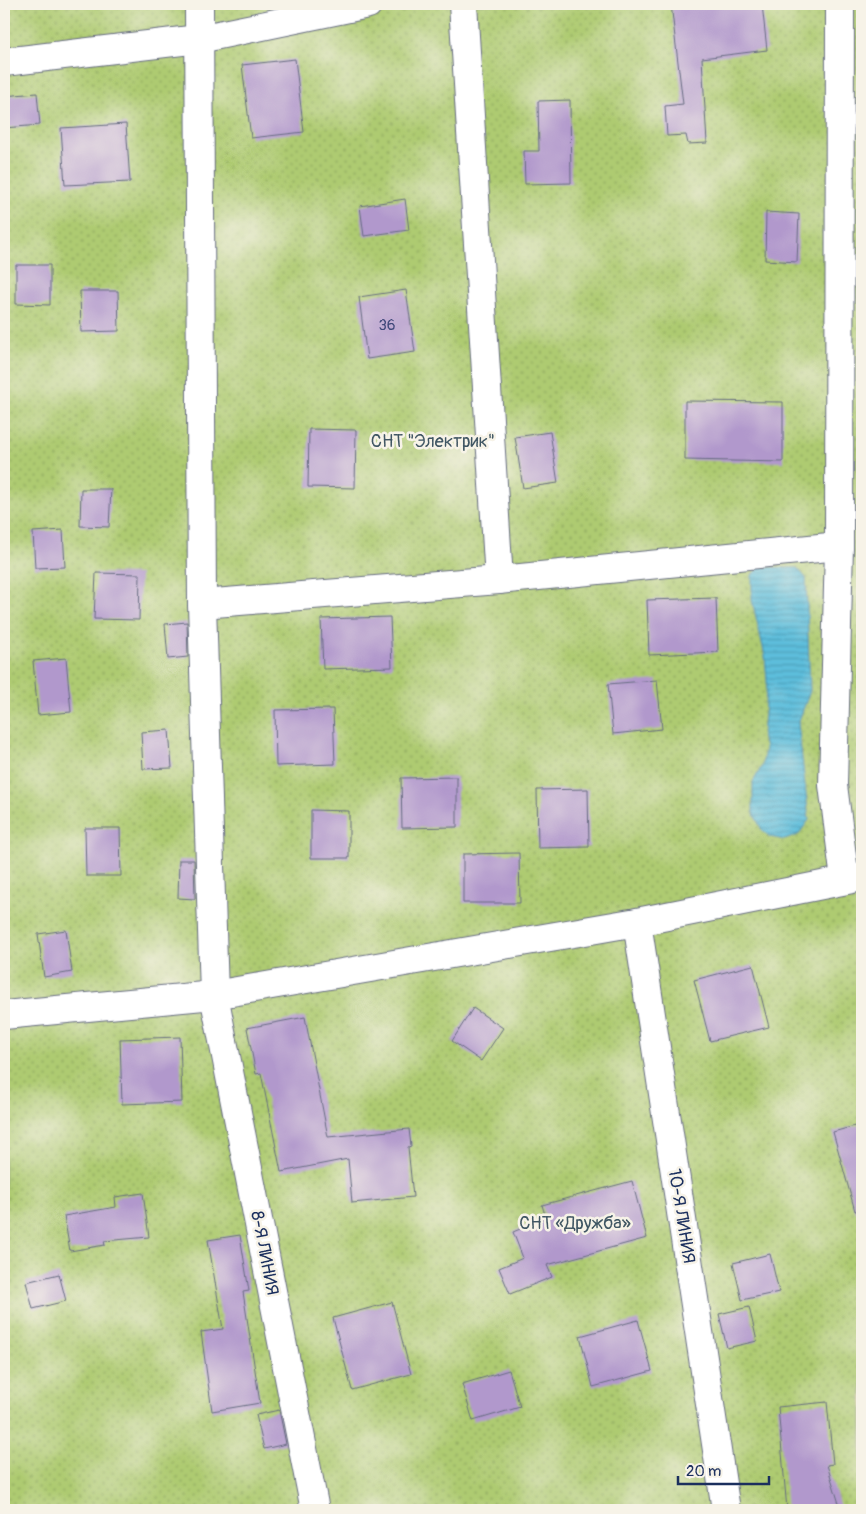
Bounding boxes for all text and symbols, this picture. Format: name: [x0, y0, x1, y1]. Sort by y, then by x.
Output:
house number: 36: [378, 316, 396, 335]
park label: СНТ "Электрик": [371, 430, 495, 453]
street label: 10-Я ЛИНИЯ: [663, 1167, 700, 1265]
street label: 8-Я ЛИНИЯ: [245, 1209, 284, 1297]
park label: СНТ «Дружба»: [519, 1212, 631, 1235]
scale bar: [678, 1454, 770, 1486]
text: 20 m: [686, 1462, 721, 1481]

